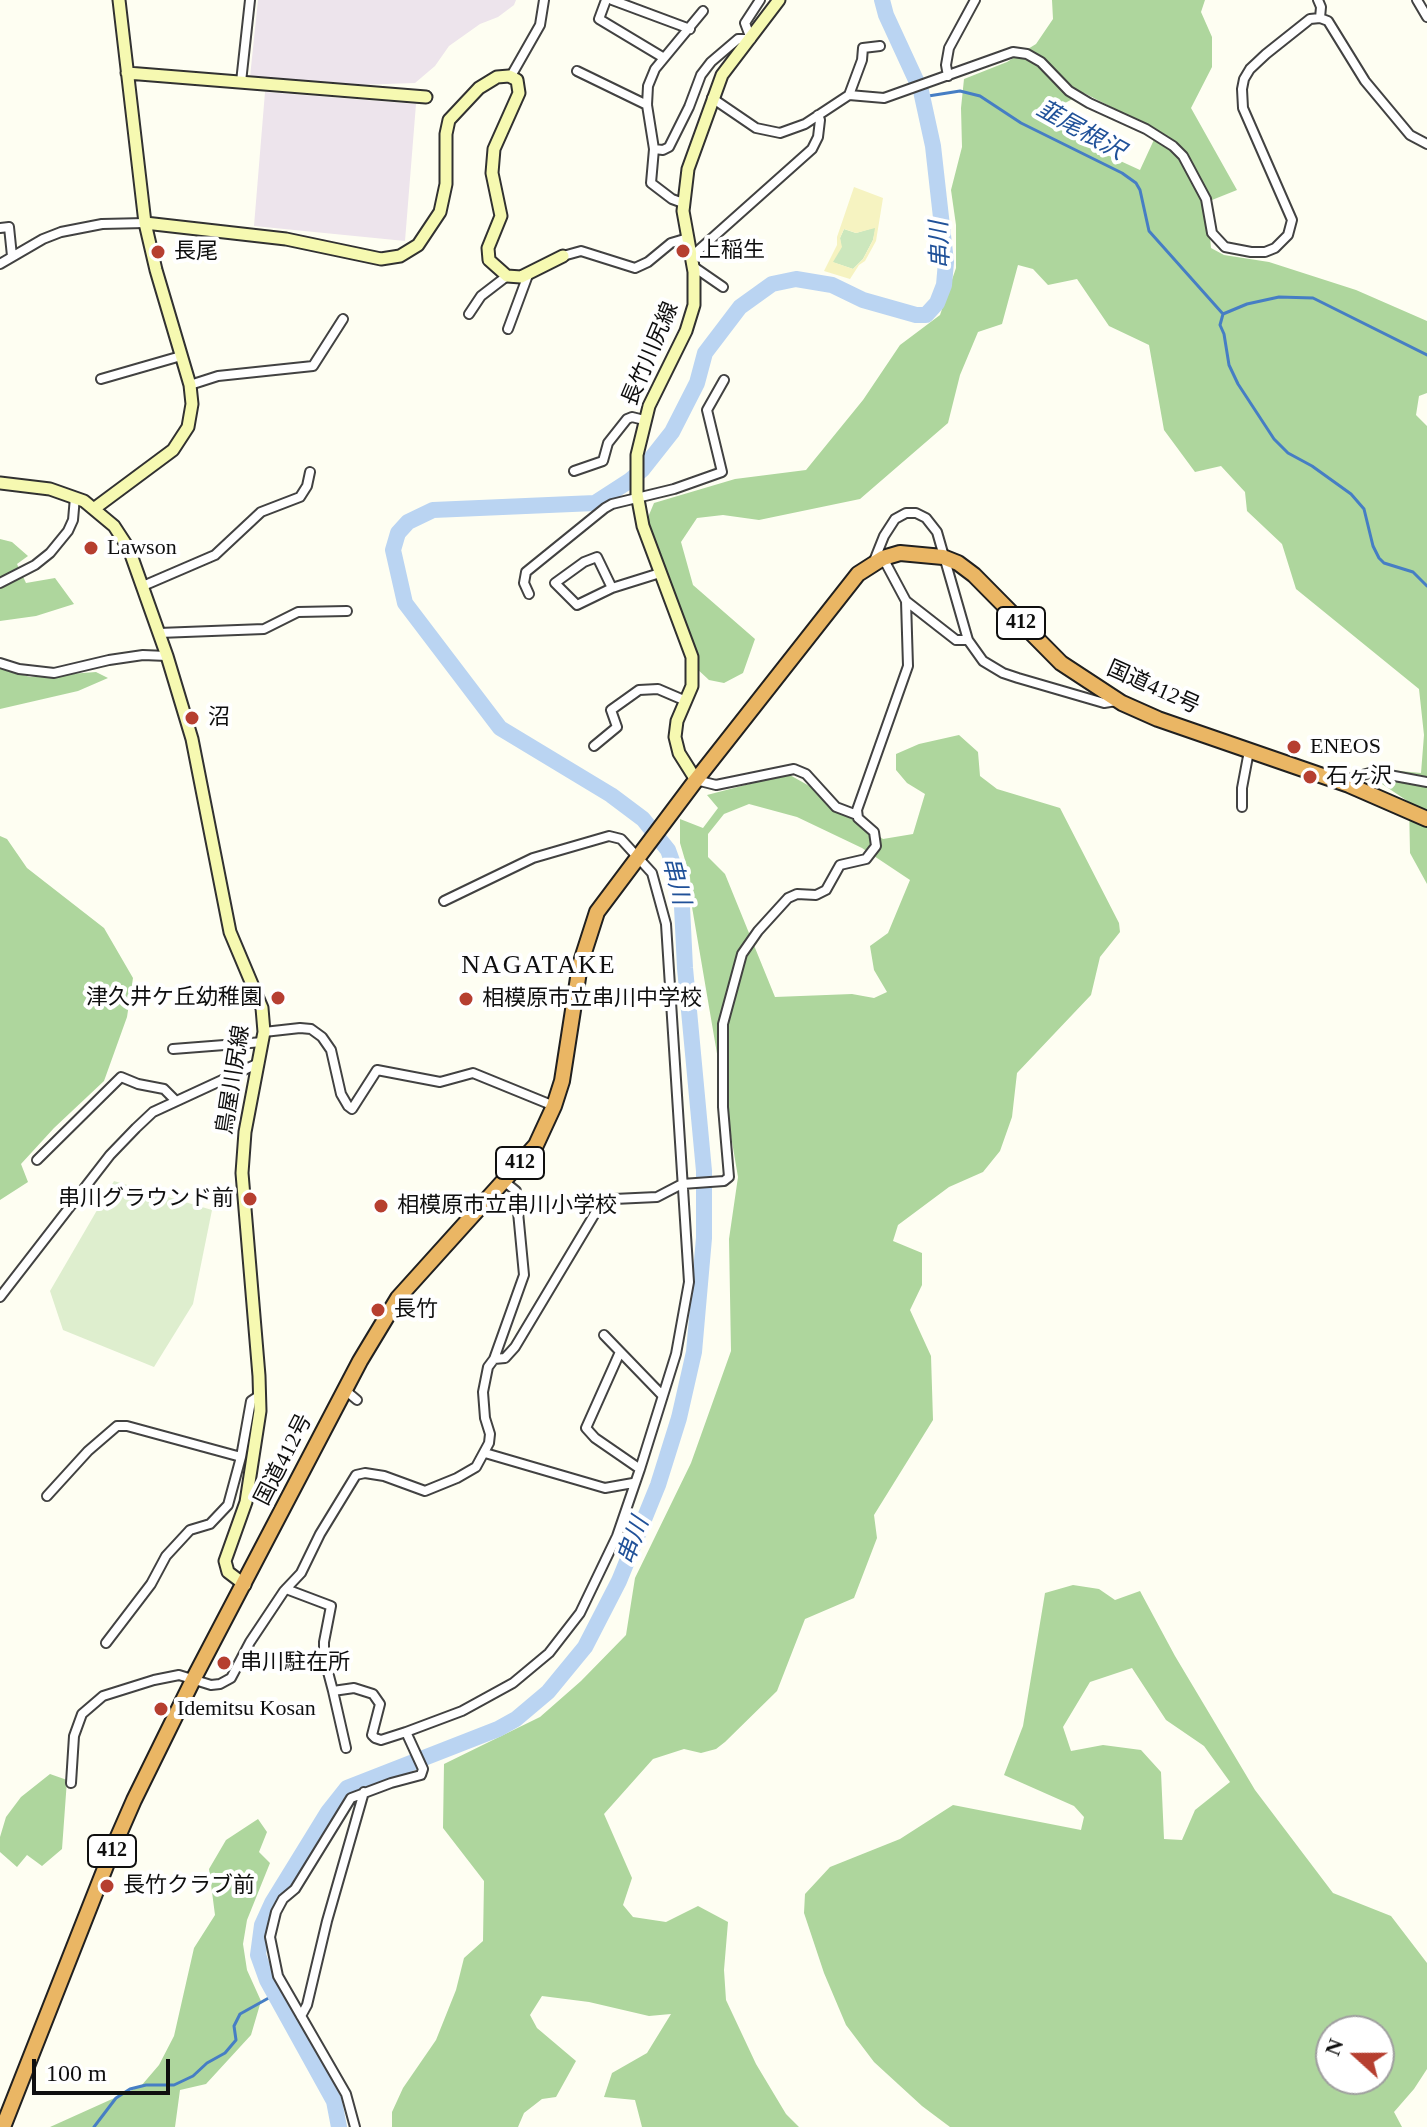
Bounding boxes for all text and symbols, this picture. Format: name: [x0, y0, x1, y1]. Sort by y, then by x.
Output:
water label: 韮尾根沢: [1031, 95, 1129, 167]
water label: 串川: [926, 221, 956, 269]
place label: 上稲生: [699, 238, 765, 264]
place label: 長尾: [174, 239, 218, 265]
marker: 上稲生: [674, 242, 692, 260]
marker: 長尾: [149, 243, 167, 261]
street label: 長竹川尻線: [617, 298, 685, 410]
place label: Lawson: [107, 535, 177, 561]
marker: Lawson: [82, 539, 100, 557]
road number: 412: [997, 607, 1045, 639]
street label: 国道412号: [1102, 656, 1204, 720]
place label: 沼: [208, 705, 230, 731]
marker: 沼: [183, 709, 201, 727]
place label: ENEOS: [1310, 734, 1381, 760]
marker: ENEOS: [1285, 738, 1303, 756]
place label: 石ヶ沢: [1326, 764, 1392, 790]
marker: 石ヶ沢: [1301, 768, 1319, 786]
water label: 串川: [655, 854, 695, 908]
district label: NAGATAKE: [461, 950, 617, 982]
place label: 津久井ケ丘幼稚園: [86, 985, 262, 1011]
place label: 相模原市立串川中学校: [482, 986, 702, 1012]
marker: 津久井ケ丘幼稚園: [269, 989, 287, 1007]
marker: 相模原市立串川中学校: [457, 990, 475, 1008]
street label: 鳥屋川尻線: [212, 1024, 256, 1136]
road number: 412: [496, 1147, 544, 1179]
place label: 串川グラウンド前: [58, 1186, 234, 1212]
marker: 串川グラウンド前: [241, 1190, 259, 1208]
place label: 相模原市立串川小学校: [397, 1193, 617, 1219]
marker: 相模原市立串川小学校: [372, 1197, 390, 1215]
place label: 長竹: [394, 1297, 438, 1323]
marker: 長竹: [369, 1301, 387, 1319]
street label: 国道412号: [250, 1410, 318, 1510]
water label: 串川: [612, 1514, 656, 1568]
place label: 串川駐在所: [240, 1650, 350, 1676]
marker: 串川駐在所: [215, 1654, 233, 1672]
place label: Idemitsu Kosan: [177, 1696, 316, 1722]
marker: Idemitsu Kosan: [152, 1700, 170, 1718]
road number: 412: [88, 1835, 136, 1867]
place label: 長竹クラブ前: [123, 1873, 255, 1899]
marker: 長竹クラブ前: [98, 1877, 116, 1895]
north arrow: [1315, 2015, 1395, 2095]
text: N: [1319, 2035, 1349, 2059]
scale bar: [36, 2043, 174, 2093]
text: 100 m: [46, 2060, 107, 2086]

